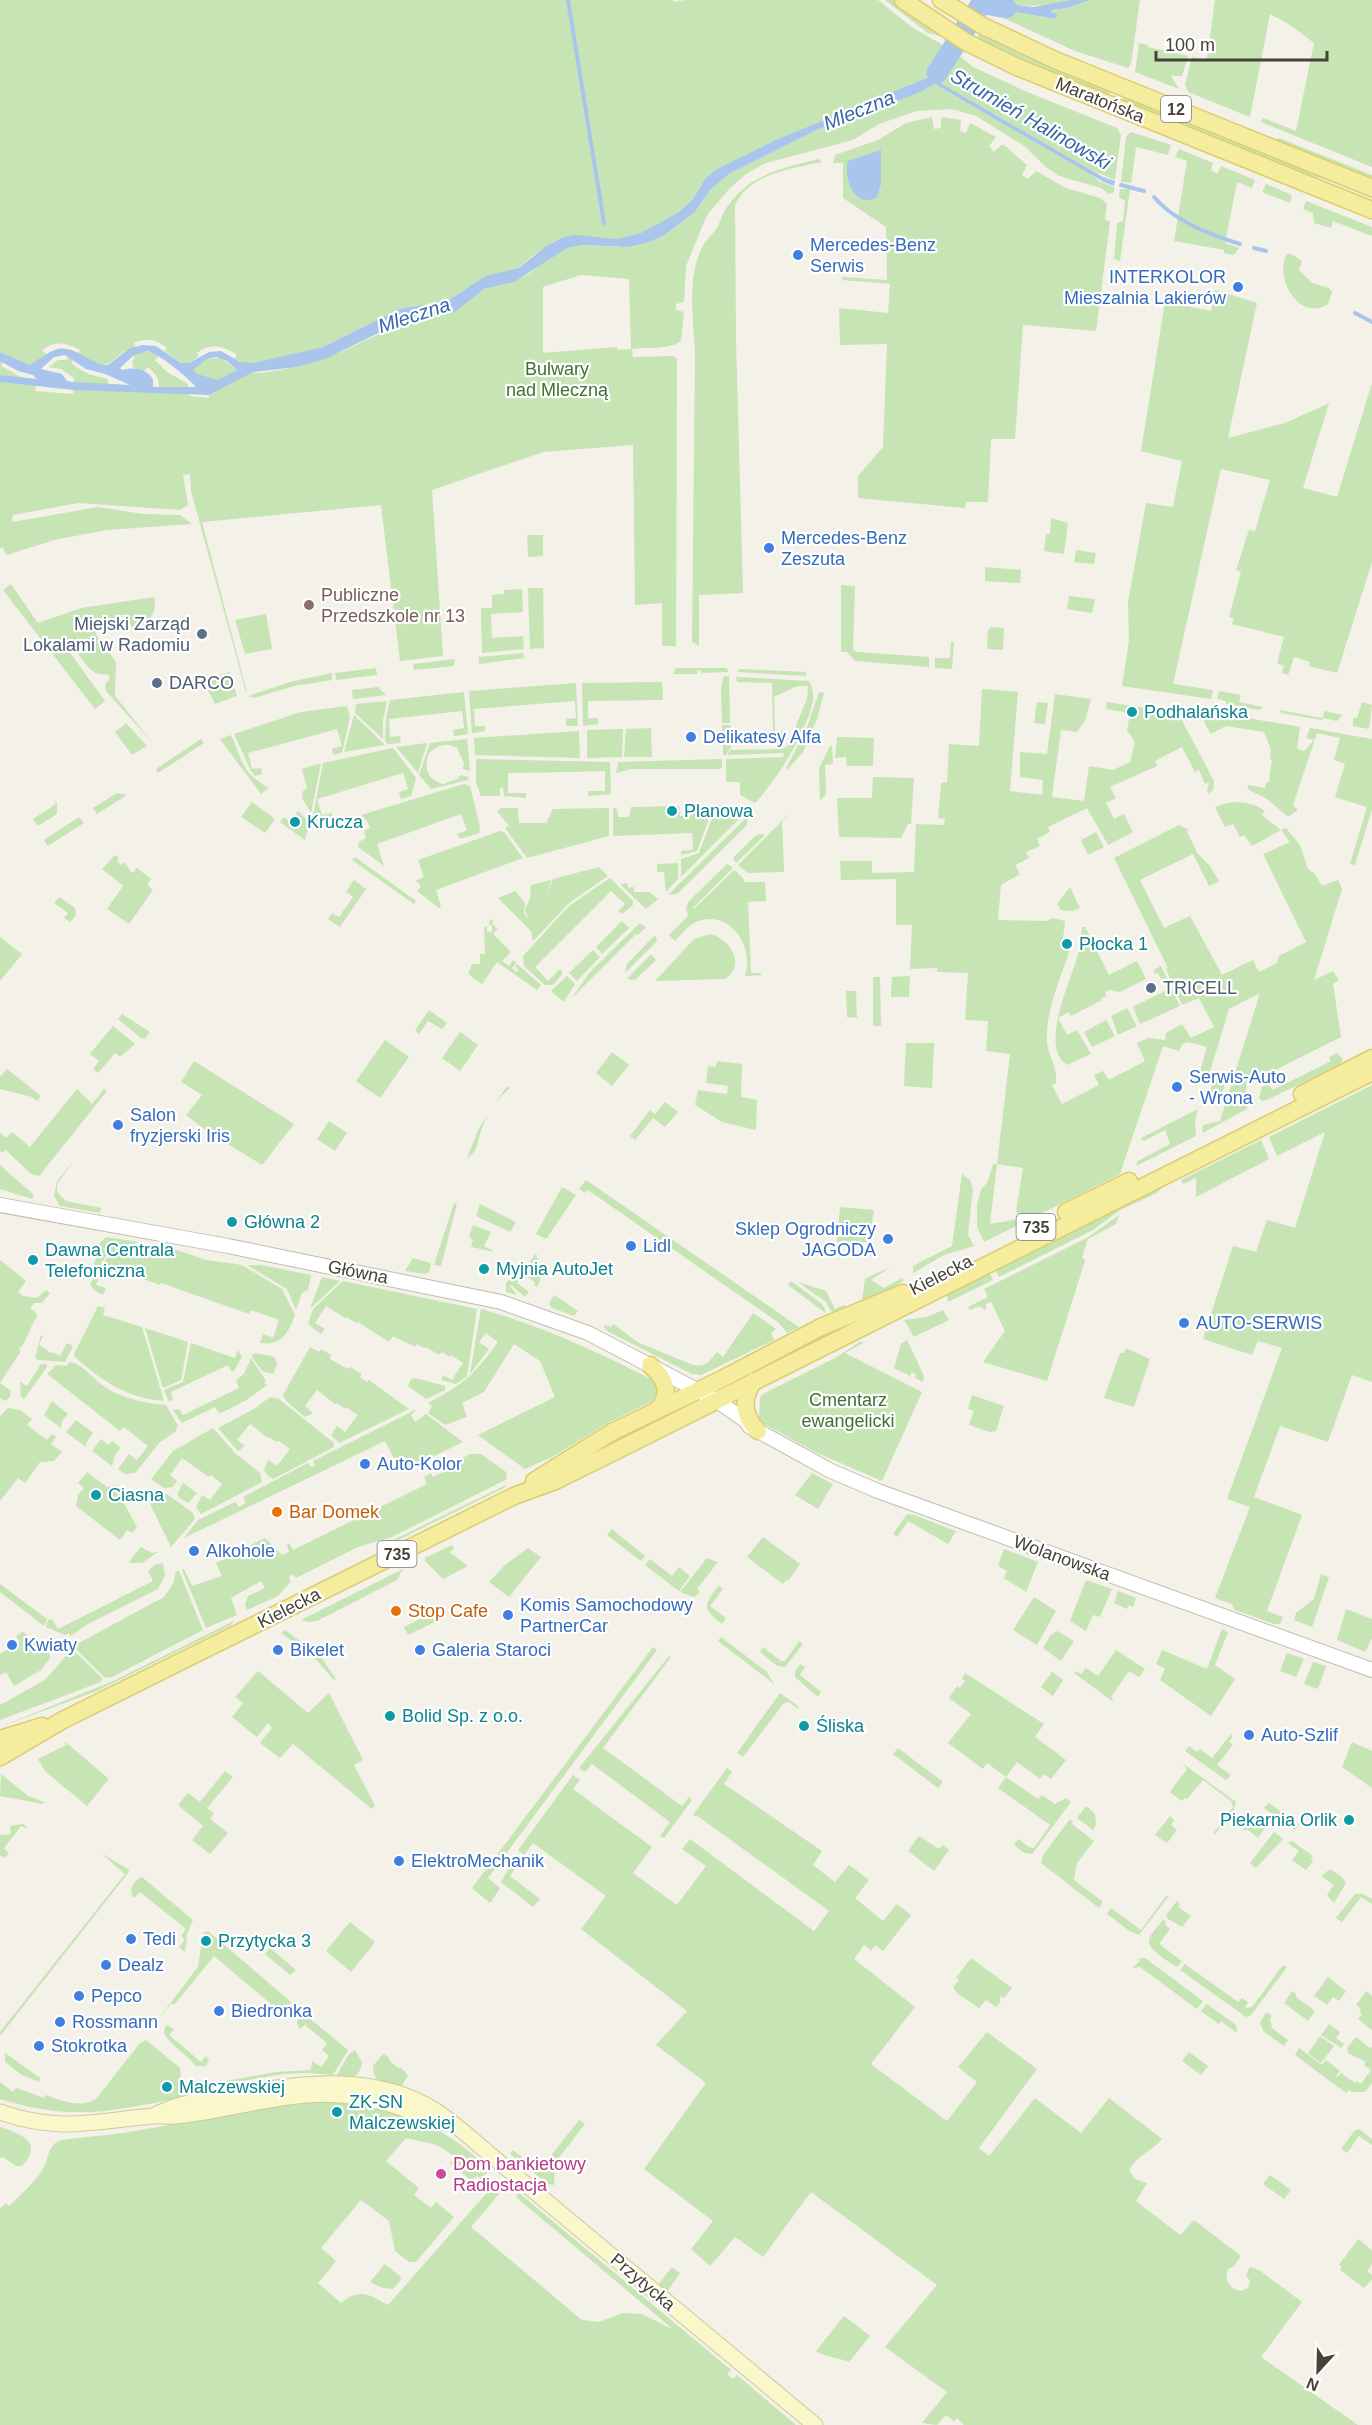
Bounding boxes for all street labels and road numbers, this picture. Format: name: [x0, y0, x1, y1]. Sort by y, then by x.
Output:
street label: Maratońska: [1053, 73, 1148, 127]
road number: 12: [1161, 96, 1191, 122]
road number: 735: [1016, 1214, 1056, 1240]
street label: Kielecka: [906, 1250, 977, 1299]
street label: Główna: [326, 1256, 391, 1288]
street label: Wolanowska: [1011, 1531, 1114, 1585]
road number: 735: [378, 1541, 416, 1567]
street label: Kielecka: [254, 1583, 325, 1632]
street label: Przytycka: [607, 2249, 680, 2315]

